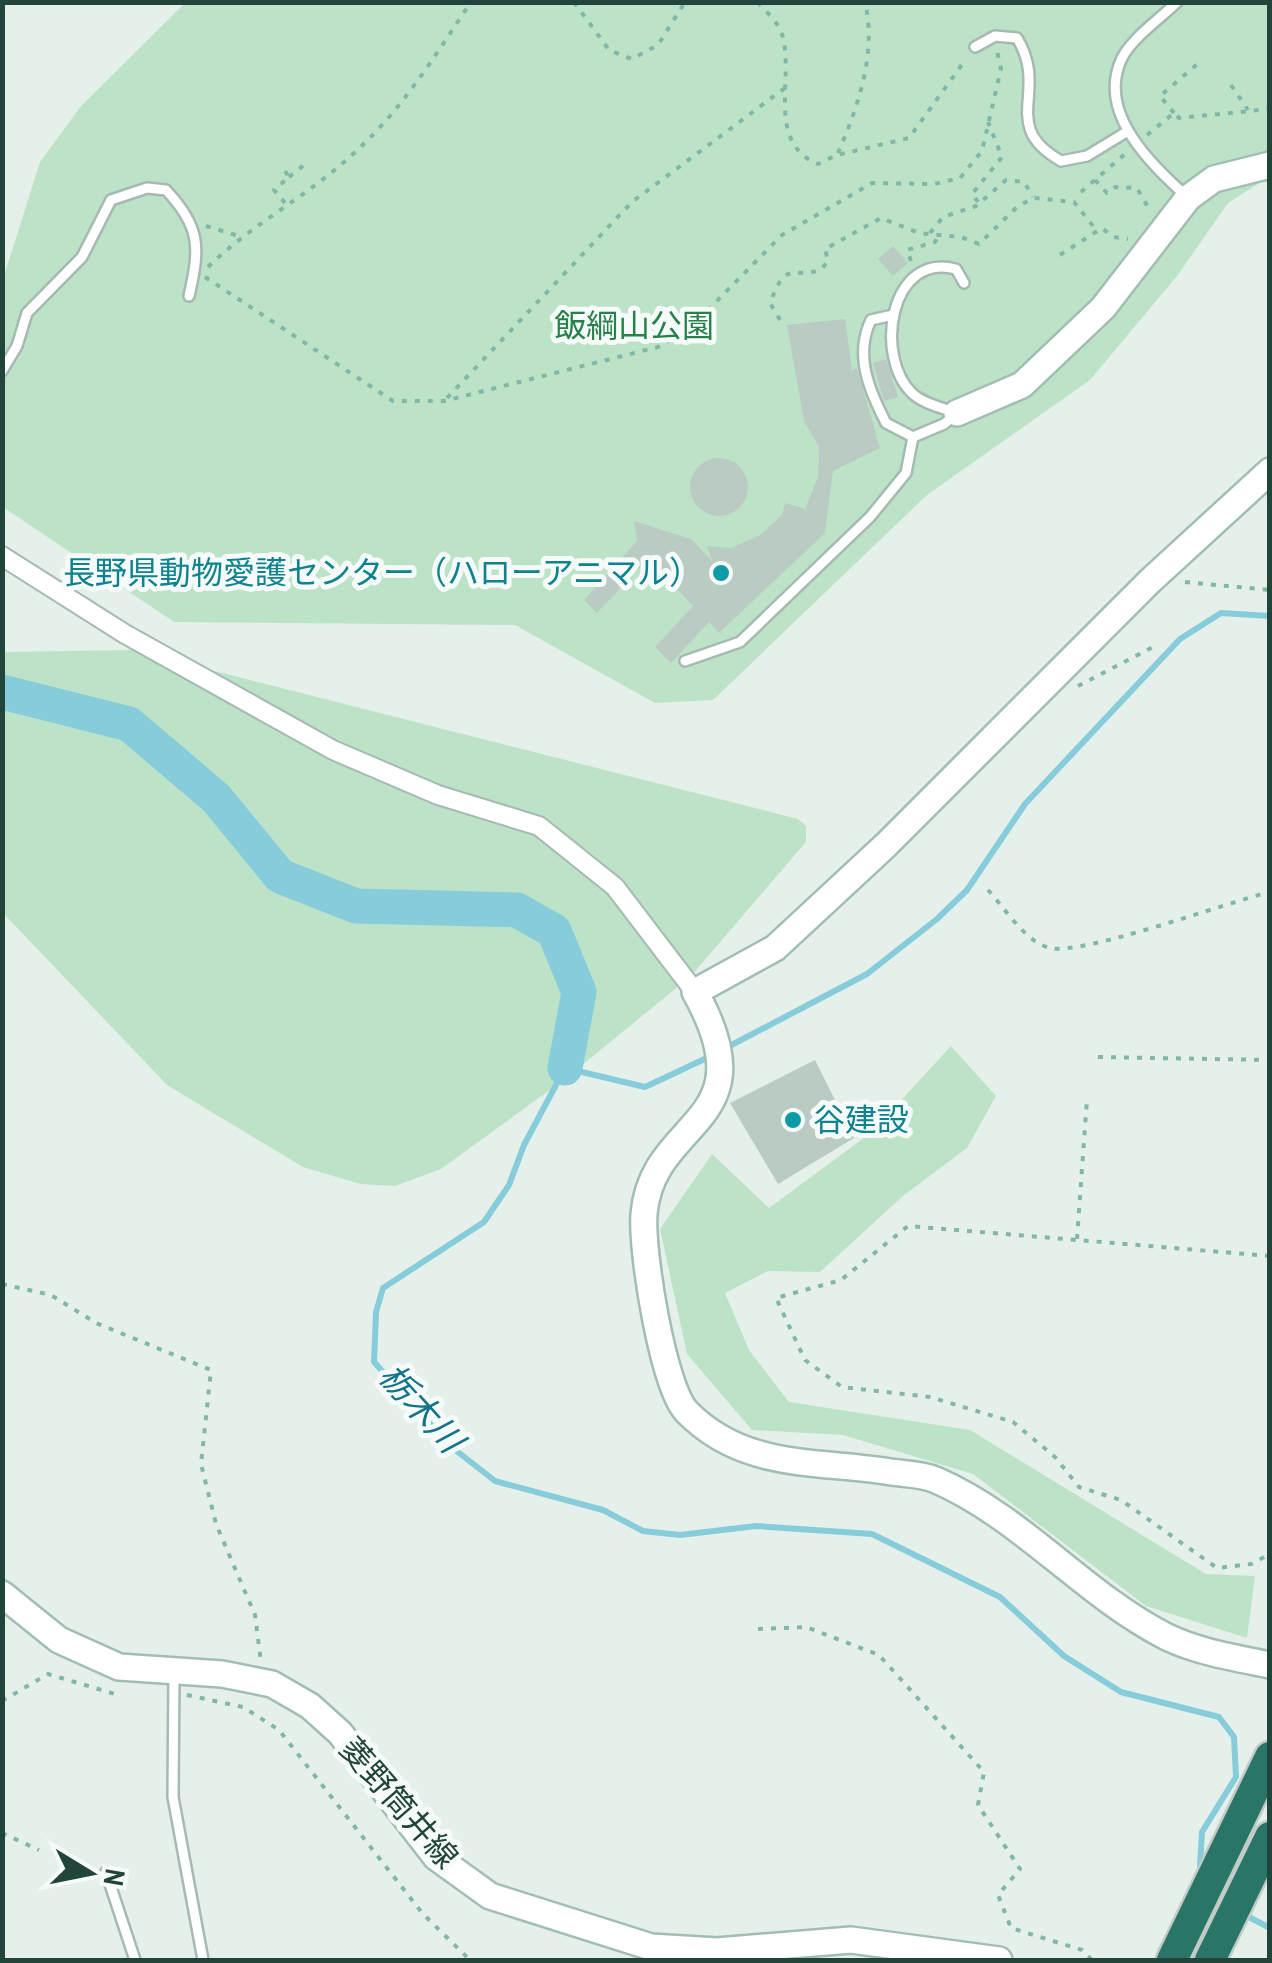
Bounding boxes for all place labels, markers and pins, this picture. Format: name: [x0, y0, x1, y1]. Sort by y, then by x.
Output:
place label: 長野県動物愛護センター（ハローアニマル）: [63, 551, 701, 594]
marker: 長野県動物愛護センター（ハローアニマル）: [710, 562, 732, 584]
place label: 谷建設: [813, 1098, 909, 1141]
marker: 谷建設: [782, 1109, 804, 1131]

